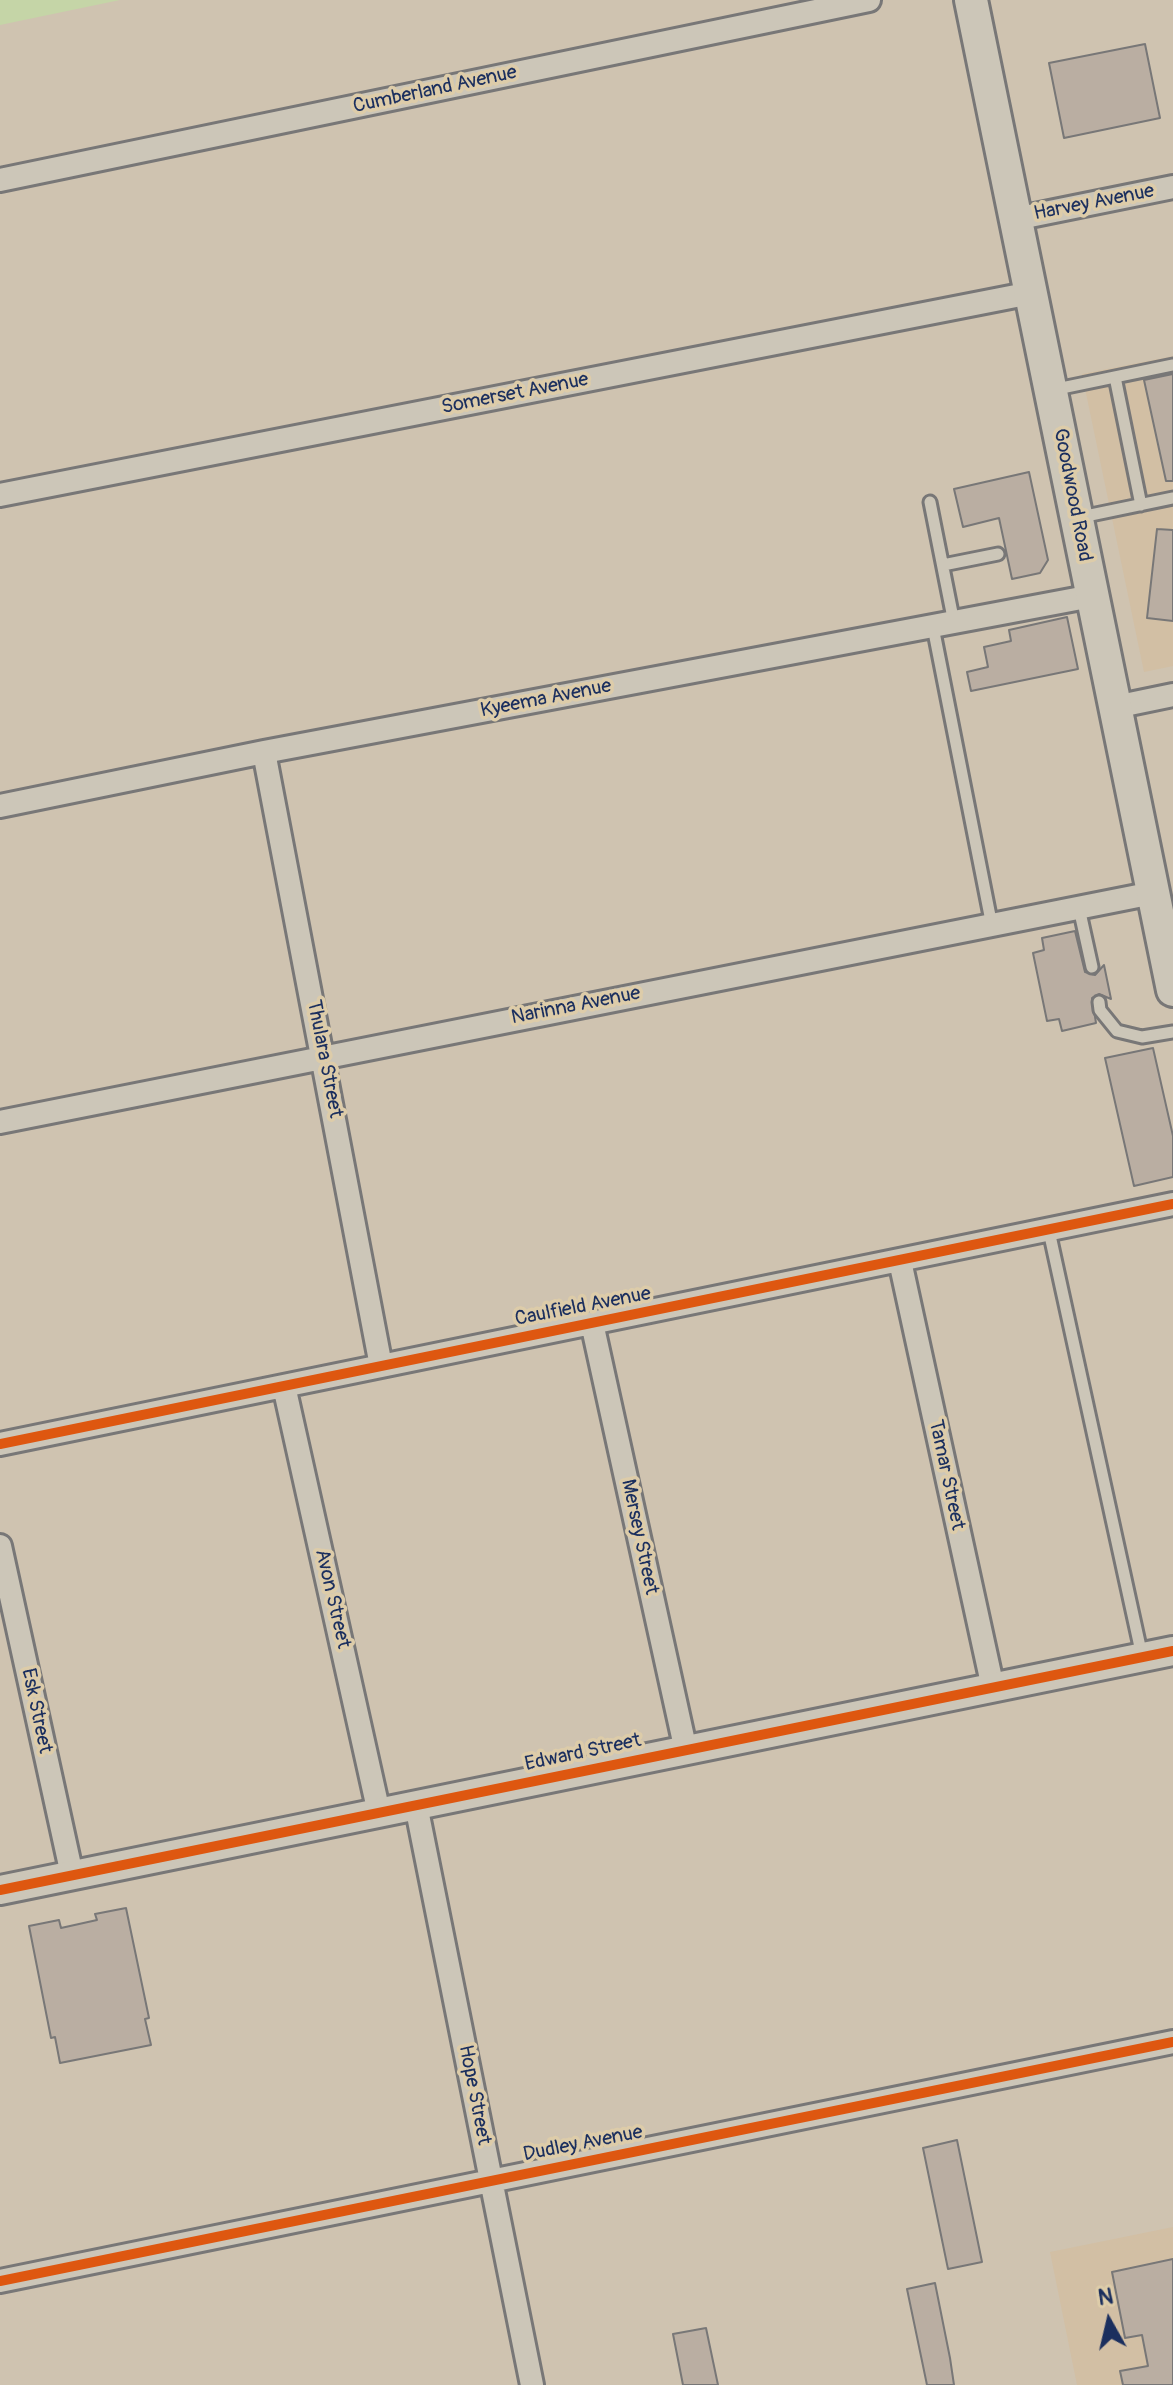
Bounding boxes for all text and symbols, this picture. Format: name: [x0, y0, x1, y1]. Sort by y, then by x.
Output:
street label: Cumberland Avenue: [351, 61, 519, 119]
street label: Harvey Avenue: [1032, 180, 1156, 226]
street label: Somerset Avenue: [439, 368, 591, 420]
street label: Goodwood Road: [1047, 426, 1097, 564]
street label: Kyeema Avenue: [479, 675, 613, 723]
street label: Narinna Avenue: [509, 982, 643, 1030]
street label: Thulara Street: [301, 998, 347, 1120]
street label: Caulfield Avenue: [513, 1282, 653, 1332]
street label: Tamar Street: [923, 1418, 969, 1532]
street label: Mersey Street: [615, 1477, 663, 1597]
street label: Avon Street: [309, 1547, 355, 1651]
street label: Esk Street: [15, 1666, 57, 1756]
street label: Edward Street: [523, 1729, 643, 1777]
street label: Hope Street: [453, 2043, 495, 2147]
street label: Dudley Avenue: [521, 2121, 645, 2167]
north arrow: [1069, 2281, 1149, 2361]
text: N: [1096, 2282, 1115, 2312]

